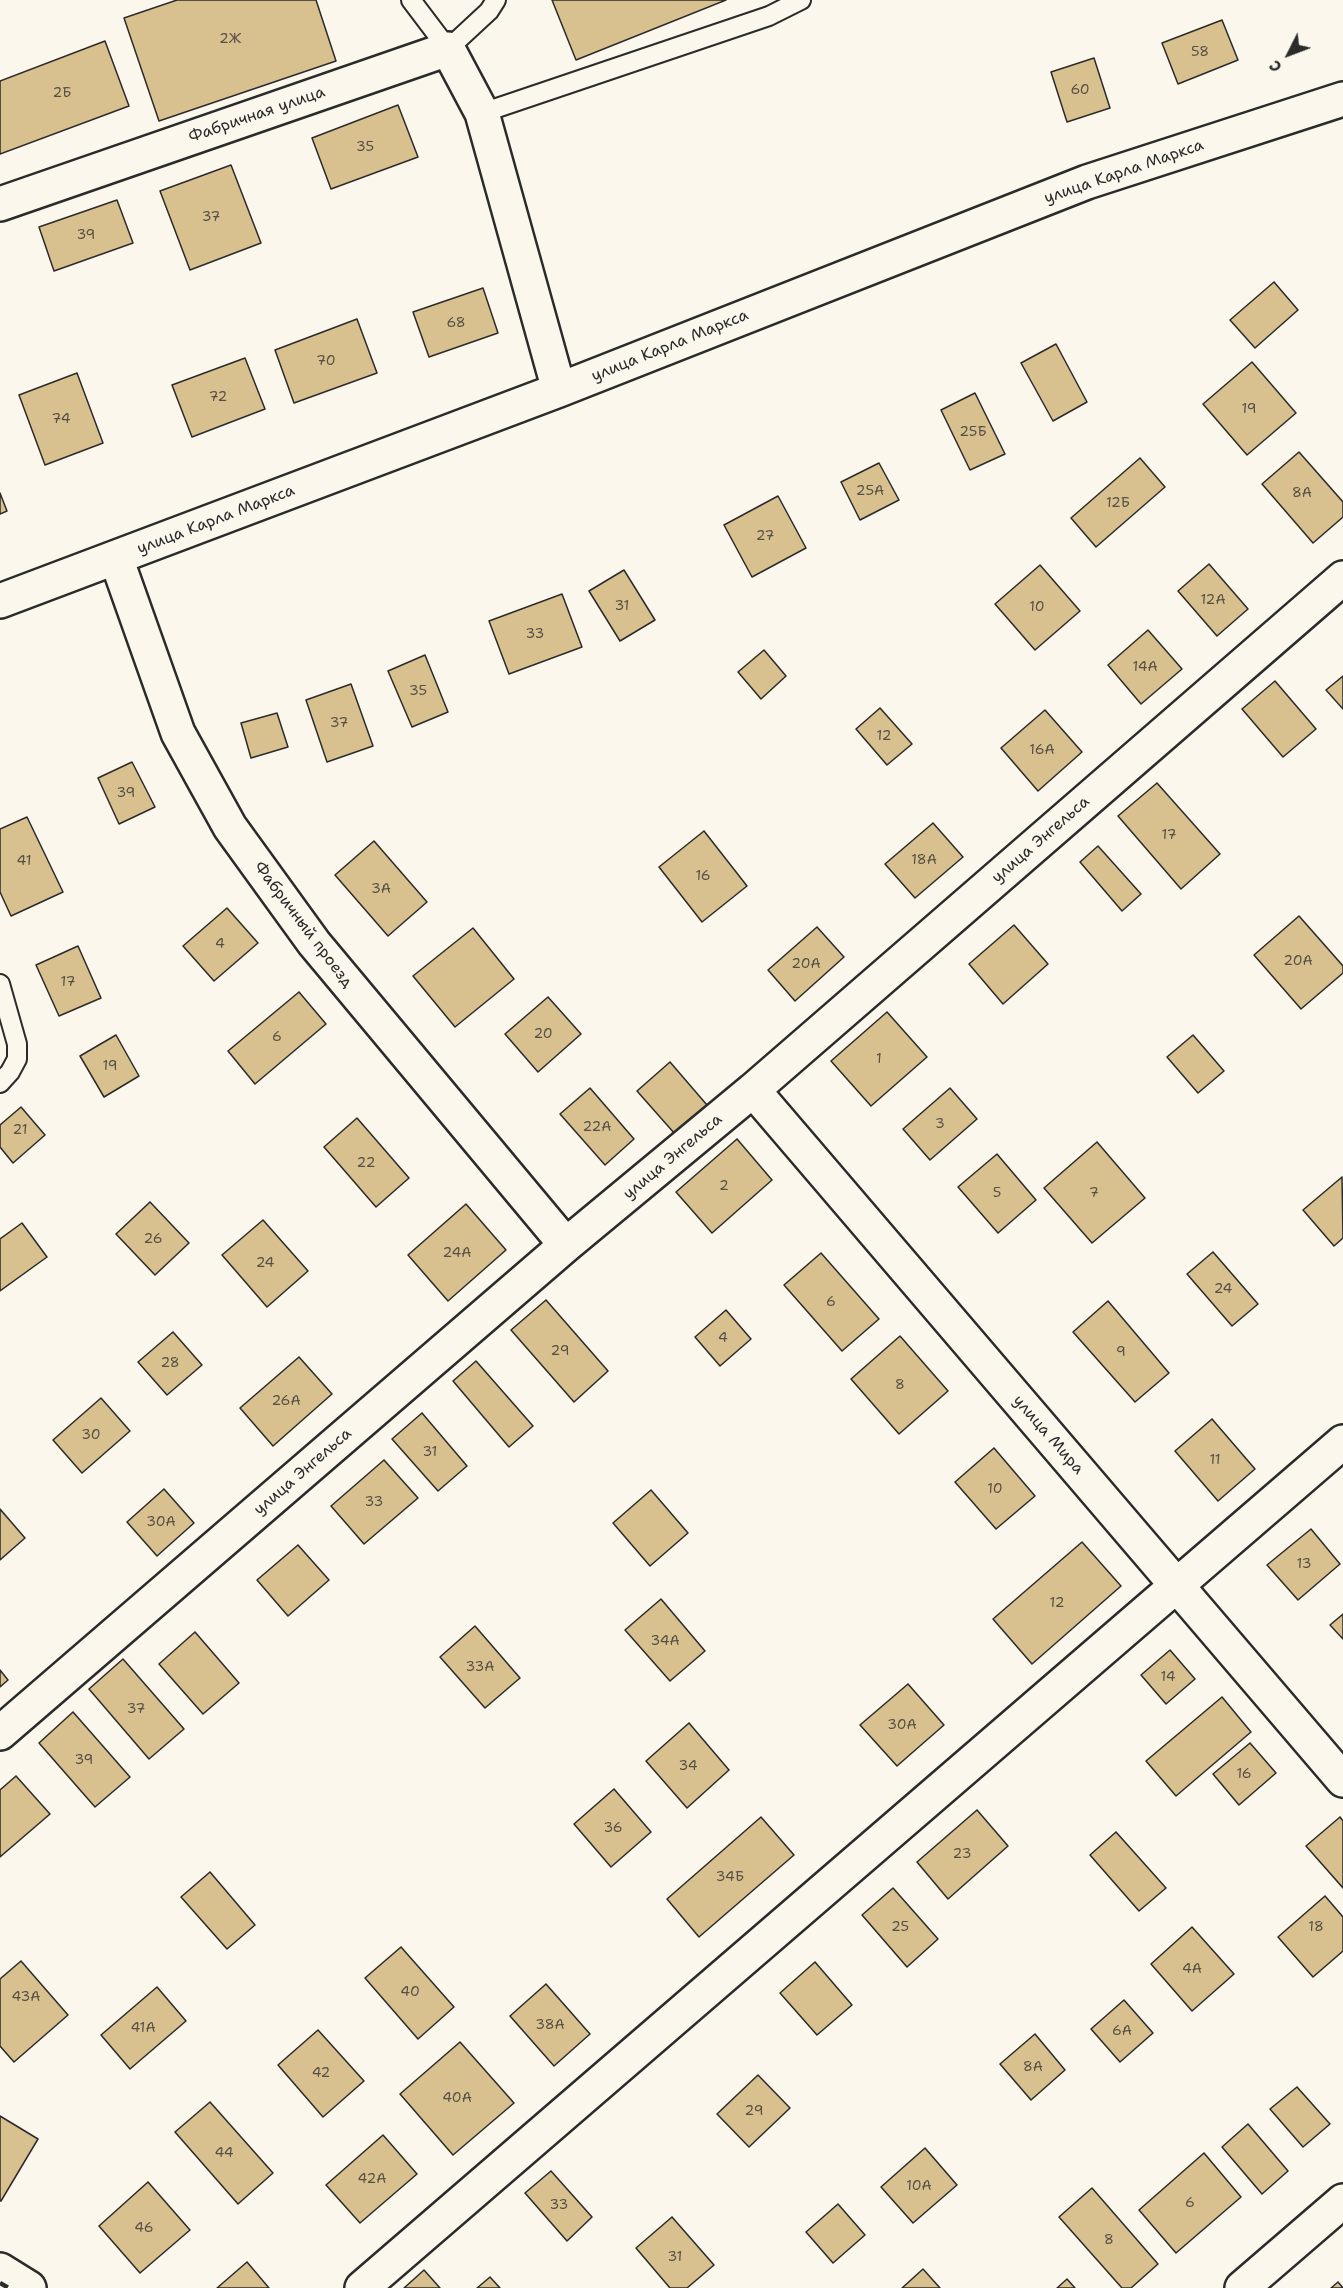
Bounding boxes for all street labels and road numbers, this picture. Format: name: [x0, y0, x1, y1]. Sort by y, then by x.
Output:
street label: Фабричная улица: [186, 83, 328, 147]
street label: улица Карла Маркса: [1042, 136, 1206, 208]
street label: улица Карла Маркса: [589, 306, 751, 386]
street label: улица Карла Маркса: [134, 481, 298, 559]
street label: улица Энгельса: [988, 792, 1094, 888]
street label: Фабричный проезд: [249, 858, 357, 992]
street label: улица Энгельса: [620, 1110, 726, 1204]
street label: улица Мира: [1008, 1391, 1088, 1479]
street label: улица Энгельса: [250, 1424, 356, 1520]

